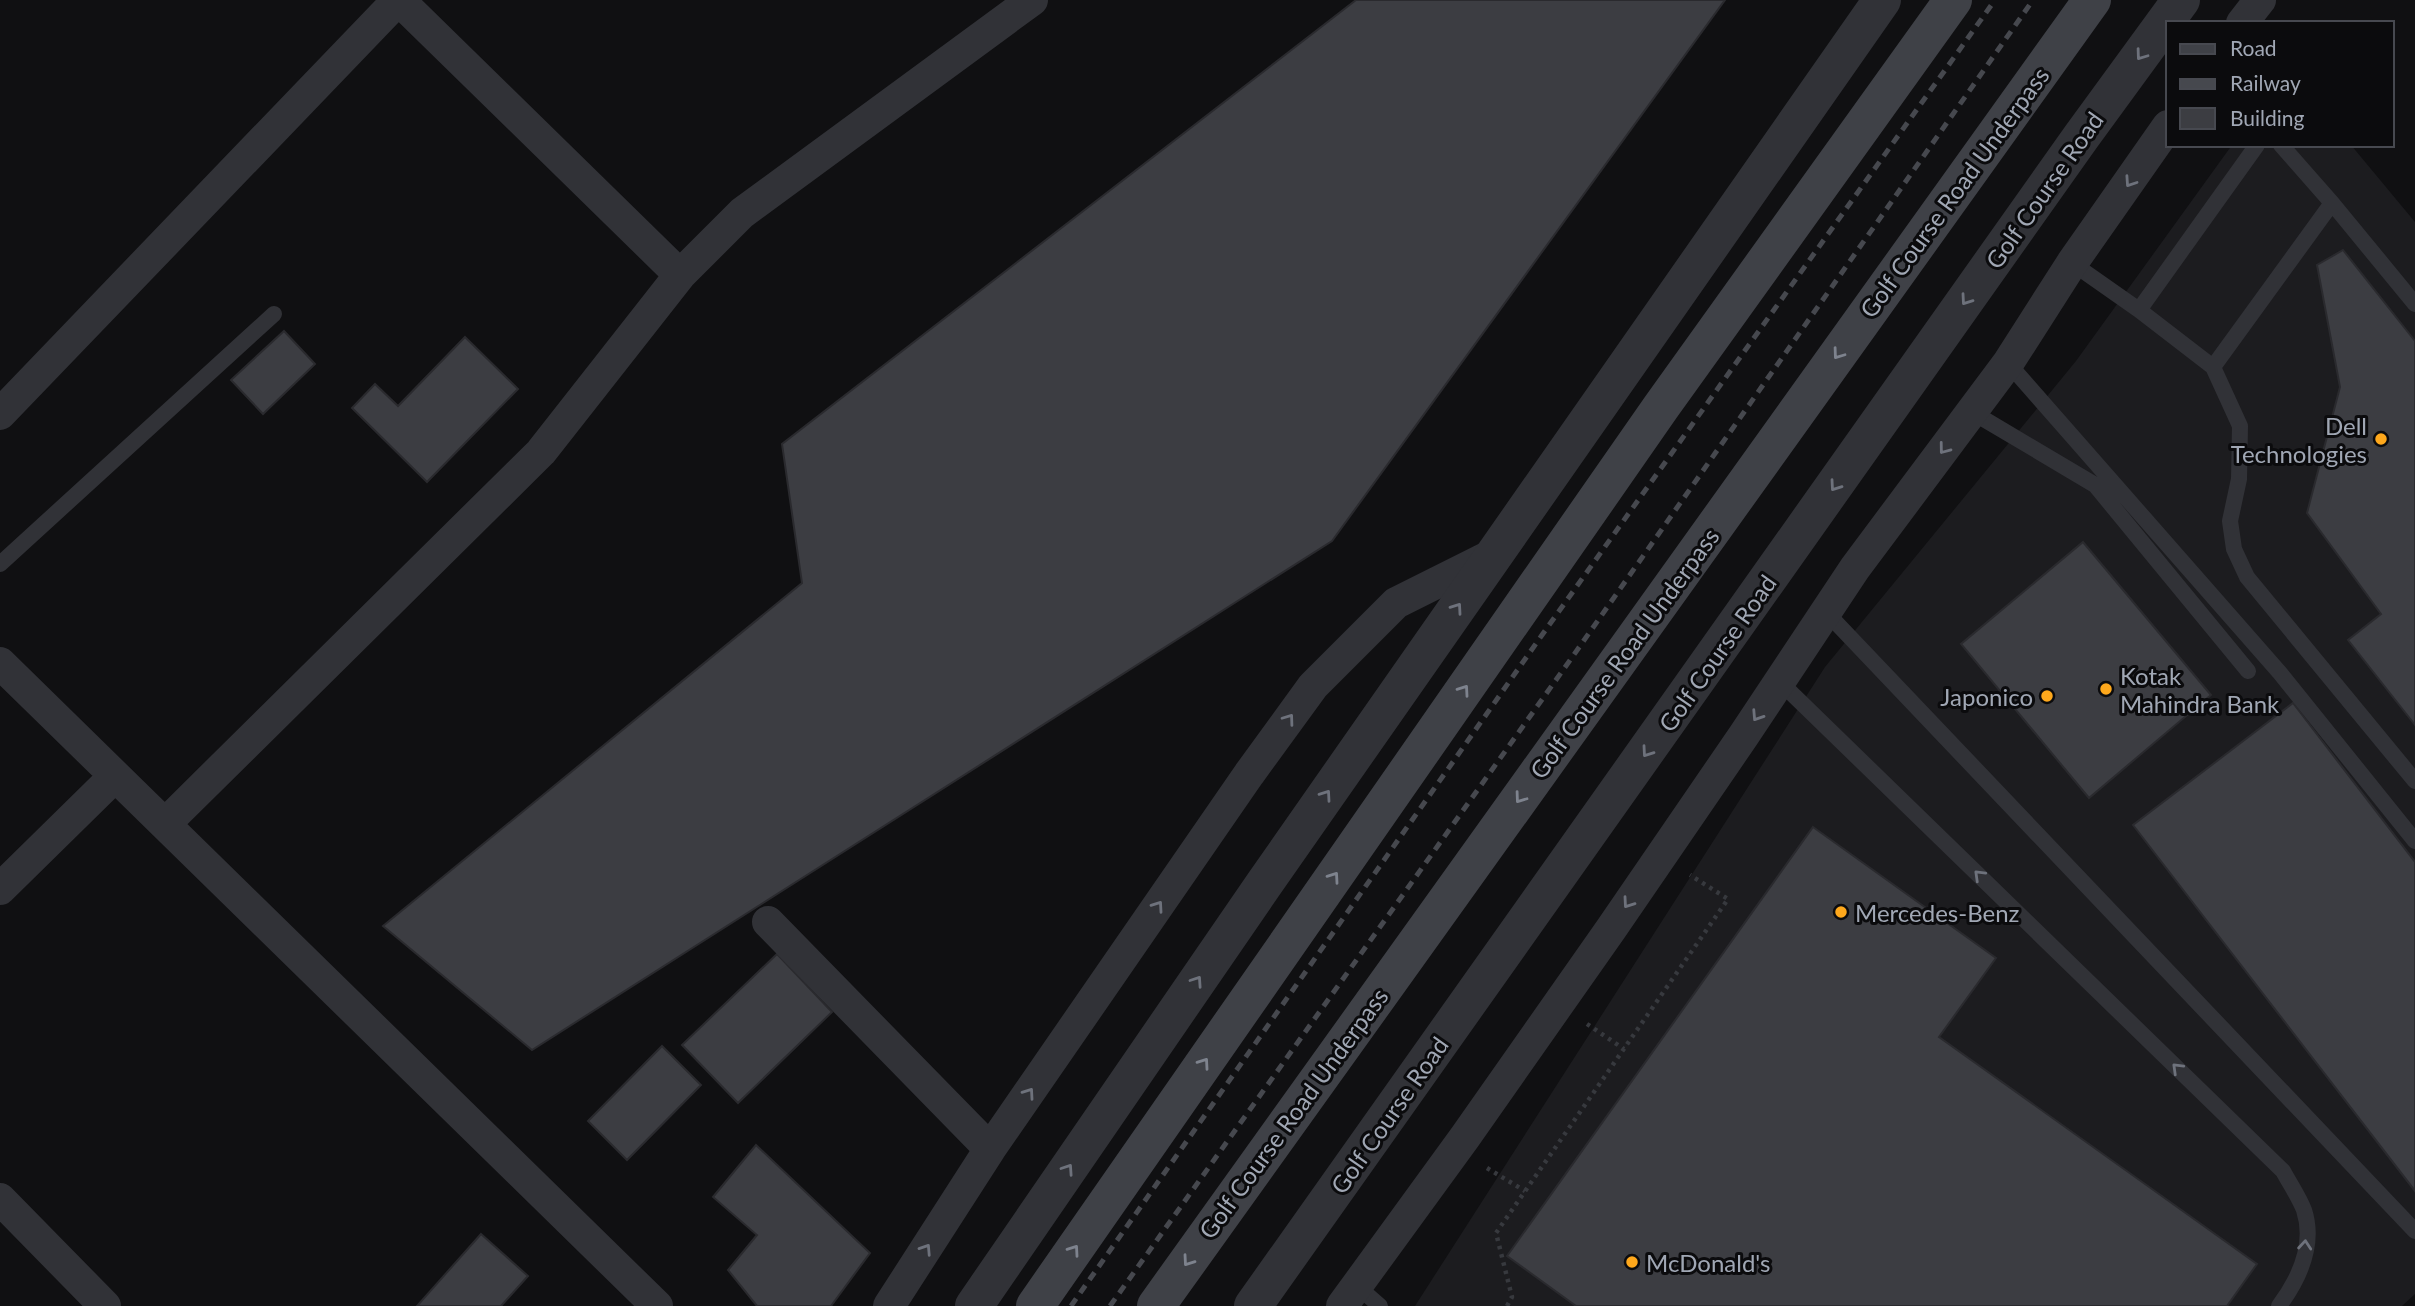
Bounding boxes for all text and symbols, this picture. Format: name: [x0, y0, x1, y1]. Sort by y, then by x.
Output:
legend: [2166, 21, 2394, 147]
text: Road: [2230, 35, 2277, 60]
one-way arrow: [2136, 47, 2149, 60]
street label: Golf Course Road Underpass: [1853, 61, 2055, 323]
text: Railway: [2230, 70, 2301, 95]
text: Building: [2230, 105, 2305, 130]
street label: Golf Course Road: [1979, 106, 2109, 274]
one-way arrow: [2126, 174, 2138, 187]
one-way arrow: [1962, 292, 1974, 305]
one-way arrow: [1834, 346, 1846, 359]
place label: Dell Technologies: [2231, 411, 2367, 468]
marker: Dell Technologies: [2373, 431, 2389, 447]
one-way arrow: [1940, 441, 1952, 454]
one-way arrow: [1831, 478, 1843, 491]
street label: Golf Course Road Underpass: [1523, 522, 1725, 784]
street label: Golf Course Road: [1652, 569, 1782, 737]
one-way arrow: [1449, 603, 1461, 616]
place label: Kotak Mahindra Bank: [2120, 661, 2280, 718]
marker: Kotak Mahindra Bank: [2098, 681, 2114, 697]
place label: Japonico: [1940, 682, 2033, 711]
one-way arrow: [1456, 685, 1468, 698]
marker: Japonico: [2039, 688, 2055, 704]
one-way arrow: [1753, 708, 1766, 721]
one-way arrow: [1281, 714, 1293, 727]
one-way arrow: [1643, 744, 1655, 757]
one-way arrow: [1318, 790, 1331, 802]
one-way arrow: [1516, 790, 1528, 802]
one-way arrow: [1974, 870, 1987, 883]
one-way arrow: [1326, 872, 1338, 885]
one-way arrow: [1624, 895, 1636, 908]
place label: Mercedes-Benz: [1855, 898, 2020, 927]
one-way arrow: [1150, 901, 1162, 914]
marker: Mercedes-Benz: [1833, 904, 1849, 920]
one-way arrow: [1189, 976, 1202, 989]
street label: Golf Course Road Underpass: [1192, 982, 1394, 1244]
street label: Golf Course Road: [1324, 1031, 1454, 1199]
one-way arrow: [1196, 1058, 1209, 1071]
one-way arrow: [2172, 1063, 2185, 1076]
one-way arrow: [1021, 1088, 1033, 1101]
one-way arrow: [1060, 1164, 1072, 1177]
one-way arrow: [2297, 1239, 2312, 1250]
one-way arrow: [918, 1243, 931, 1256]
one-way arrow: [1066, 1245, 1078, 1258]
place label: McDonald's: [1646, 1248, 1770, 1277]
one-way arrow: [1184, 1253, 1196, 1266]
marker: McDonald's: [1624, 1254, 1640, 1270]

